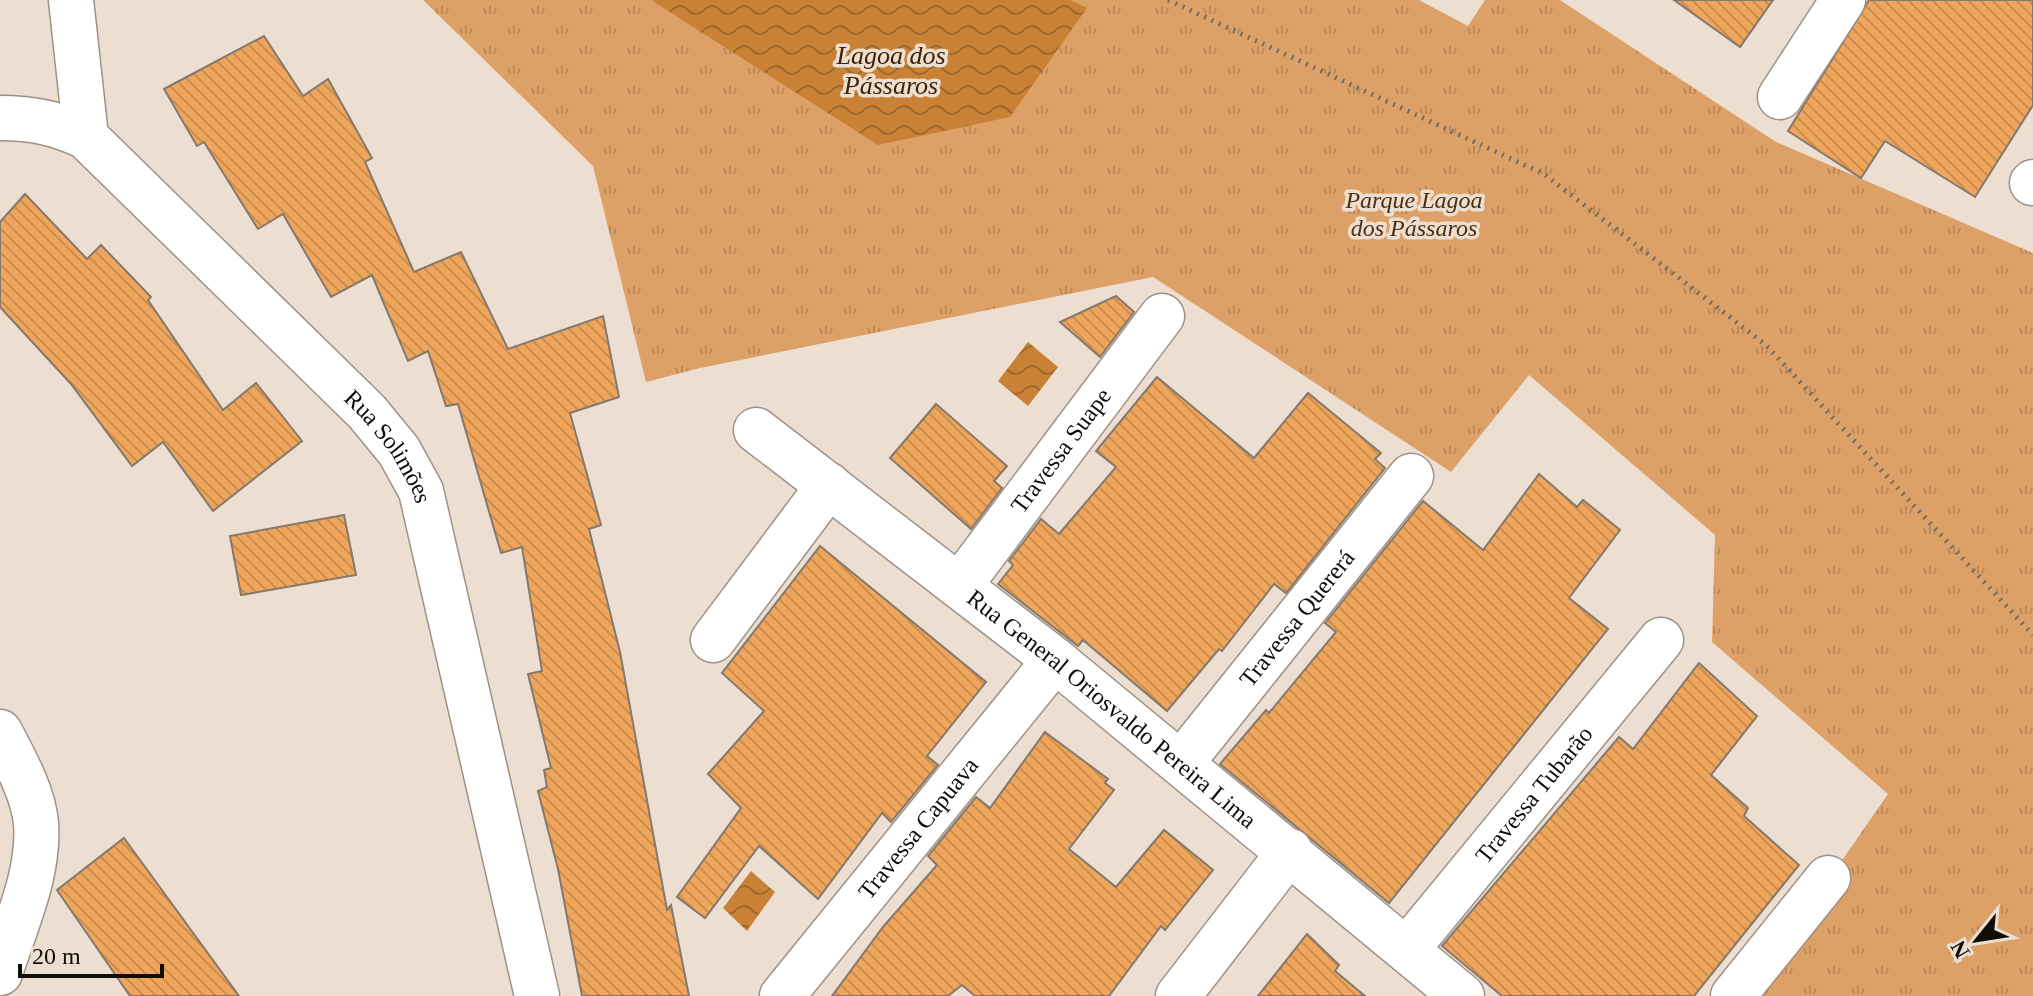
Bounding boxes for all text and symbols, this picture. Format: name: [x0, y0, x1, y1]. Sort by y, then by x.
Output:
water label: Lagoa dos Pássaros: [835, 41, 946, 100]
park label: Parque Lagoa dos Pássaros: [1344, 187, 1483, 241]
street label: Travessa Suape: [1006, 383, 1116, 518]
street label: Rua Solimões: [339, 385, 436, 506]
street label: Travessa Quererá: [1234, 544, 1360, 692]
street label: Rua General Oriosvaldo Pereira Lima: [962, 584, 1262, 834]
street label: Travessa Tubarão: [1470, 721, 1598, 868]
street label: Travessa Capuava: [853, 752, 984, 904]
north arrow: [1937, 900, 2017, 980]
scale bar: [20, 928, 162, 978]
text: N: [1945, 937, 1975, 963]
text: 20 m: [32, 943, 81, 969]

